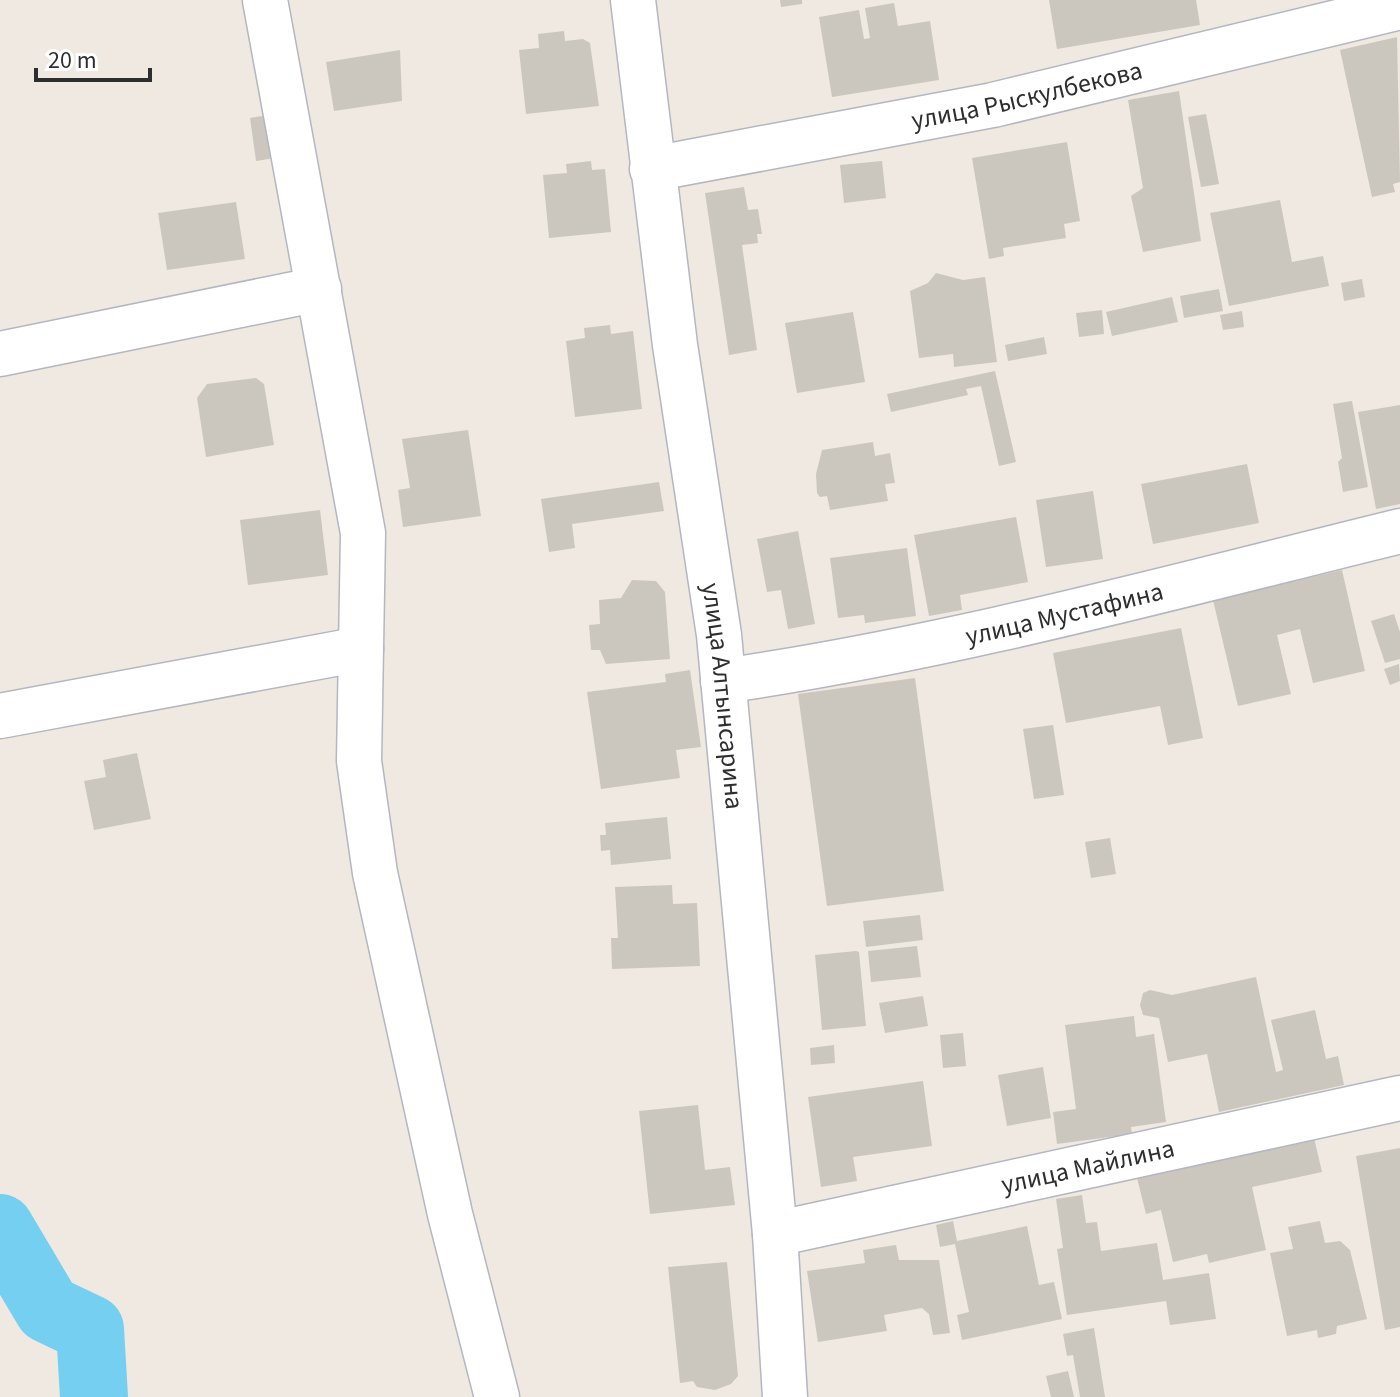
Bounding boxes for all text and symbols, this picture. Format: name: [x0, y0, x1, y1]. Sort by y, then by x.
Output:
scale bar: [36, 32, 150, 82]
text: 20 m: [48, 43, 97, 78]
street label: улица Рыскулбекова: [908, 51, 1146, 138]
street label: улица Мустафина: [962, 572, 1167, 654]
street label: улица Алтынсарина: [693, 580, 754, 811]
street label: улица Майлина: [998, 1129, 1178, 1203]

